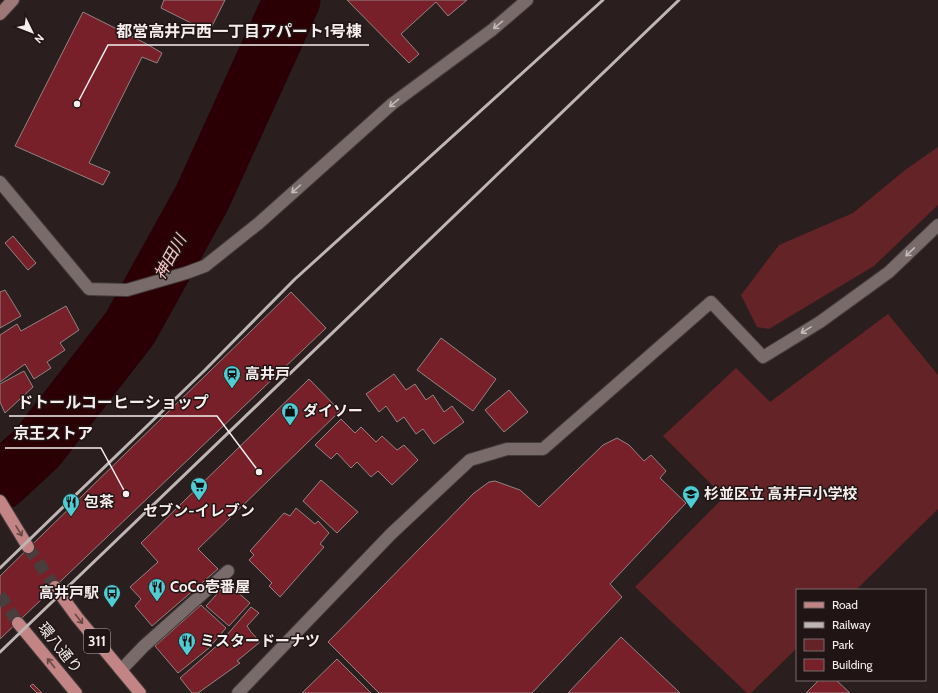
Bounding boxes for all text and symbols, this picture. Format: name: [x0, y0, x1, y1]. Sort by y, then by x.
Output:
north arrow: [12, 12, 52, 52]
callout: 都営高井戸西一丁目アパート1号棟: [108, 17, 369, 45]
one-way arrow: [492, 21, 503, 30]
text: 都営高井戸西一丁目アパート1号棟: [116, 22, 362, 41]
text: N: [32, 31, 47, 46]
one-way arrow: [388, 99, 399, 108]
one-way arrow: [291, 185, 302, 194]
water label: 神田川: [150, 230, 191, 283]
one-way arrow: [905, 247, 915, 257]
one-way arrow: [801, 326, 812, 334]
station icon: 高井戸: [222, 364, 242, 389]
place label: 高井戸: [245, 365, 290, 383]
callout: ドトールコーヒーショップ: [9, 388, 217, 416]
text: ドトールコーヒーショップ: [17, 393, 209, 412]
shop icon: ダイソー: [280, 401, 300, 426]
place label: ダイソー: [303, 402, 363, 420]
callout: 京王ストア: [5, 420, 101, 448]
text: 京王ストア: [13, 424, 93, 443]
supermarket icon: セブン-イレブン: [189, 476, 209, 501]
school or university icon: 杉並区立 高井戸小学校: [681, 484, 701, 509]
place label: 杉並区立 高井戸小学校: [704, 485, 857, 503]
restaurant icon: 包茶: [61, 492, 81, 517]
place label: 包茶: [84, 493, 114, 511]
place label: セブン-イレブン: [143, 502, 255, 520]
one-way arrow: [15, 525, 23, 537]
restaurant icon: CoCo壱番屋: [147, 577, 167, 602]
place label: CoCo壱番屋: [170, 578, 250, 596]
bus stop icon: 高井戸駅: [102, 583, 122, 608]
place label: 高井戸駅: [39, 584, 99, 602]
legend: [796, 589, 926, 681]
text: Road: [832, 597, 858, 612]
one-way arrow: [74, 613, 83, 624]
text: Railway: [832, 617, 870, 632]
street label: 環八通り: [34, 619, 86, 677]
road number: 311: [84, 629, 110, 653]
restaurant icon: ミスタードーナツ: [177, 631, 197, 656]
place label: ミスタードーナツ: [200, 632, 320, 650]
text: Park: [832, 637, 854, 652]
text: Building: [832, 657, 874, 672]
one-way arrow: [47, 658, 55, 669]

